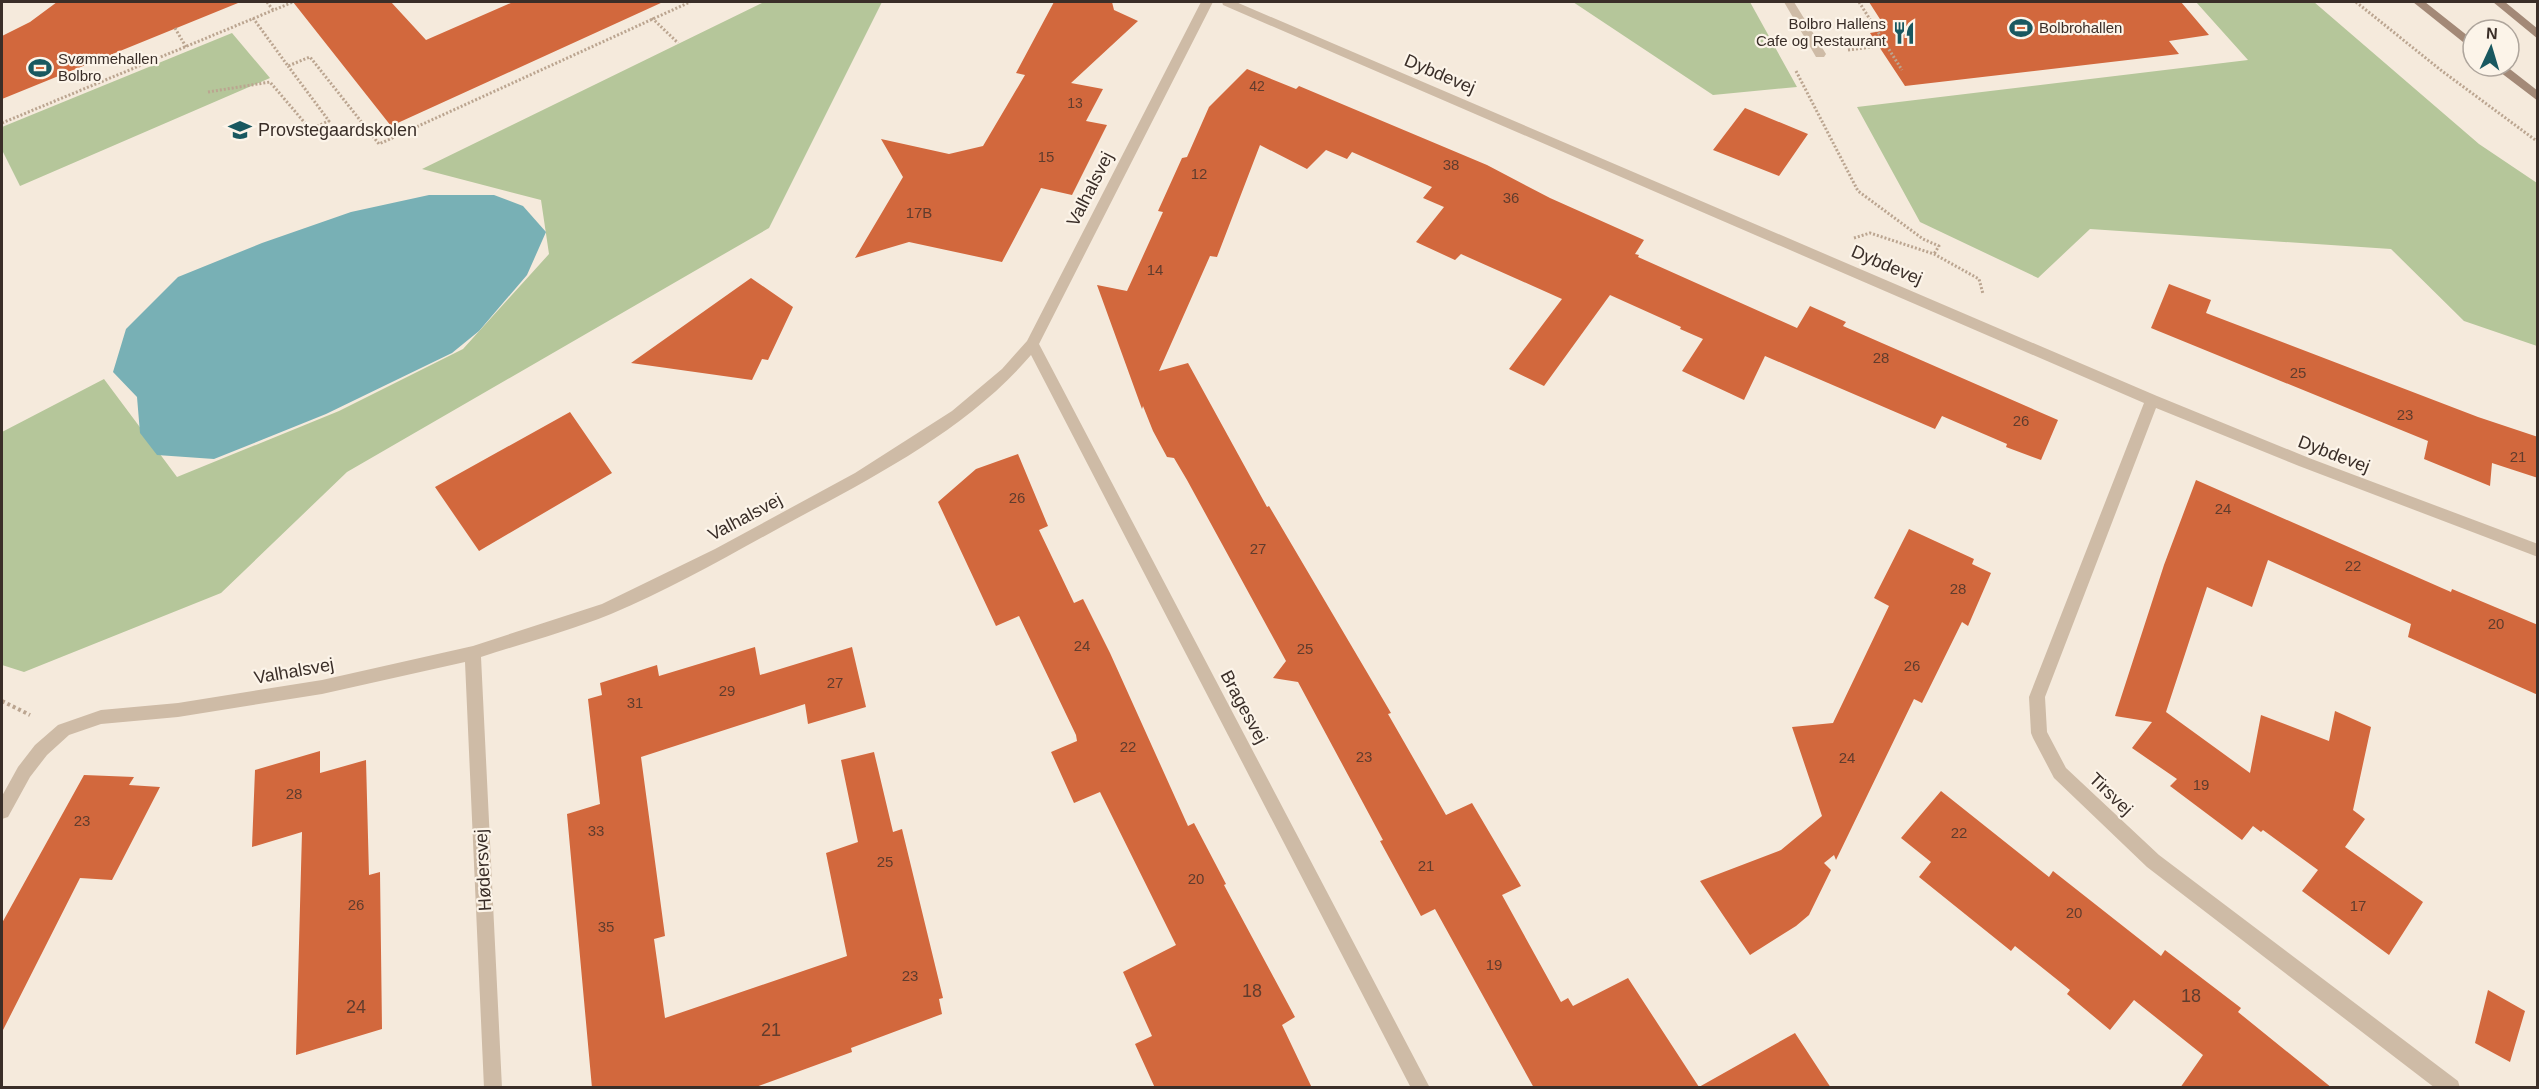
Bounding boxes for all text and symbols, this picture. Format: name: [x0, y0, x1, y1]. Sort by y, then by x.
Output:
place label: Bolbro Hallens Cafe og Restaurant: [1756, 15, 1887, 49]
sports icon: Bolbrohallen: [2008, 15, 2034, 41]
north arrow: [2461, 18, 2521, 78]
place label: Bolbrohallen: [2039, 19, 2122, 36]
restaurant icon: Bolbro Hallens Cafe og Restaurant: [1891, 20, 1917, 46]
text: N: [2486, 25, 2498, 42]
place label: Svømmehallen Bolbro: [58, 50, 158, 84]
street label: Dybdevej: [1402, 50, 1478, 98]
sports icon: Svømmehallen Bolbro: [27, 55, 53, 81]
house number: 42: [1249, 78, 1265, 94]
house number: 13: [1067, 95, 1083, 111]
school or university icon: Provstegaardskolen: [227, 117, 253, 143]
place label: Provstegaardskolen: [258, 120, 417, 140]
house number: 15: [1038, 148, 1054, 165]
street label: Valhalsvej: [1063, 148, 1117, 230]
house number: 38: [1443, 156, 1459, 173]
house number: 12: [1191, 165, 1207, 182]
house number: 36: [1503, 189, 1519, 206]
house number: 17B: [906, 204, 932, 221]
street label: Dybdevej: [1849, 241, 1925, 289]
house number: 14: [1147, 261, 1163, 278]
house number: 28: [1873, 349, 1889, 366]
house number: 25: [2290, 364, 2306, 381]
house number: 23: [2397, 406, 2413, 423]
house number: 26: [2013, 412, 2029, 429]
street label: Dybdevej: [2295, 431, 2373, 477]
house number: 21: [2510, 448, 2526, 465]
street label: Valhalsvej: [705, 489, 785, 545]
house number: 26: [1009, 489, 1025, 506]
house number: 24: [2215, 500, 2231, 517]
house number: 27: [1250, 540, 1266, 557]
house number: 22: [2345, 557, 2361, 574]
house number: 28: [1950, 580, 1966, 597]
house number: 20: [2488, 615, 2504, 632]
house number: 24: [1074, 637, 1090, 654]
house number: 25: [1297, 640, 1313, 657]
street label: Valhalsvej: [253, 654, 335, 688]
house number: 26: [1904, 657, 1920, 674]
street label: Bragesvej: [1216, 667, 1272, 747]
house number: 27: [827, 674, 843, 691]
house number: 29: [719, 682, 735, 699]
house number: 31: [627, 694, 643, 711]
house number: 22: [1120, 738, 1136, 755]
house number: 23: [1356, 748, 1372, 765]
house number: 24: [1839, 749, 1855, 766]
street label: Tirsvej: [2085, 769, 2137, 819]
house number: 19: [2193, 776, 2209, 793]
house number: 28: [286, 785, 302, 802]
house number: 23: [74, 812, 90, 829]
house number: 33: [588, 822, 604, 839]
house number: 22: [1951, 824, 1967, 841]
street label: Hødersvej: [471, 829, 495, 911]
house number: 25: [877, 853, 893, 870]
house number: 21: [1418, 857, 1434, 874]
house number: 20: [1188, 870, 1204, 887]
house number: 26: [348, 896, 364, 913]
house number: 17: [2350, 897, 2366, 914]
house number: 20: [2066, 904, 2082, 921]
house number: 35: [598, 918, 614, 935]
house number: 19: [1486, 956, 1502, 973]
house number: 23: [902, 967, 918, 984]
house number: 18: [1242, 981, 1262, 1001]
house number: 18: [2181, 986, 2201, 1006]
house number: 24: [346, 997, 366, 1017]
house number: 21: [761, 1020, 781, 1040]

